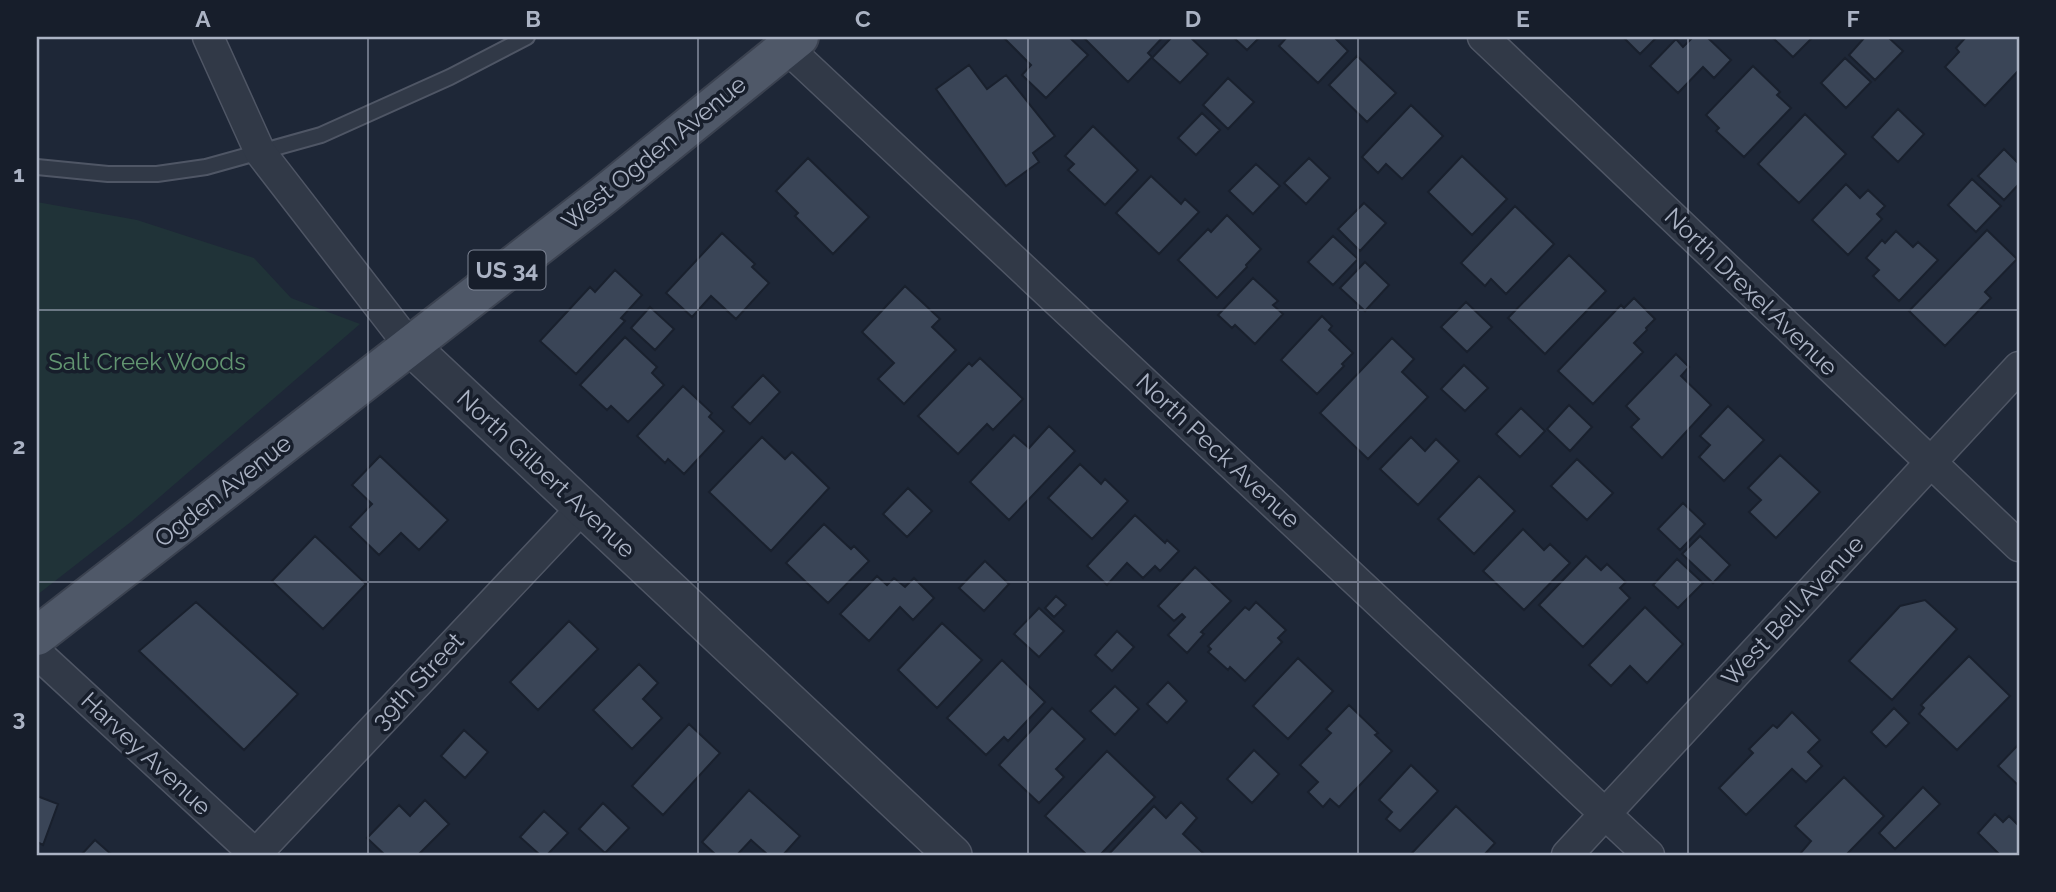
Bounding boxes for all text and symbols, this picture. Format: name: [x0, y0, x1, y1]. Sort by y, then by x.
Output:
text: A: [195, 5, 211, 32]
text: B: [525, 5, 541, 32]
text: C: [855, 5, 871, 32]
text: D: [1185, 5, 1201, 32]
text: E: [1516, 5, 1530, 32]
text: F: [1846, 5, 1860, 32]
street label: West Ogden Avenue: [556, 69, 752, 236]
text: 1: [13, 160, 25, 187]
street label: North Drexel Avenue: [1659, 202, 1844, 382]
road number: US 34: [468, 250, 546, 290]
park label: Salt Creek Woods: [48, 347, 246, 376]
street label: North Peck Avenue: [1130, 367, 1306, 534]
street label: North Gilbert Avenue: [451, 384, 641, 564]
street label: Ogden Avenue: [149, 428, 297, 553]
text: 2: [13, 432, 25, 459]
street label: West Bell Avenue: [1715, 529, 1870, 692]
street label: 39th Street: [366, 626, 470, 735]
street label: Harvey Avenue: [75, 686, 217, 821]
text: 3: [13, 704, 25, 731]

